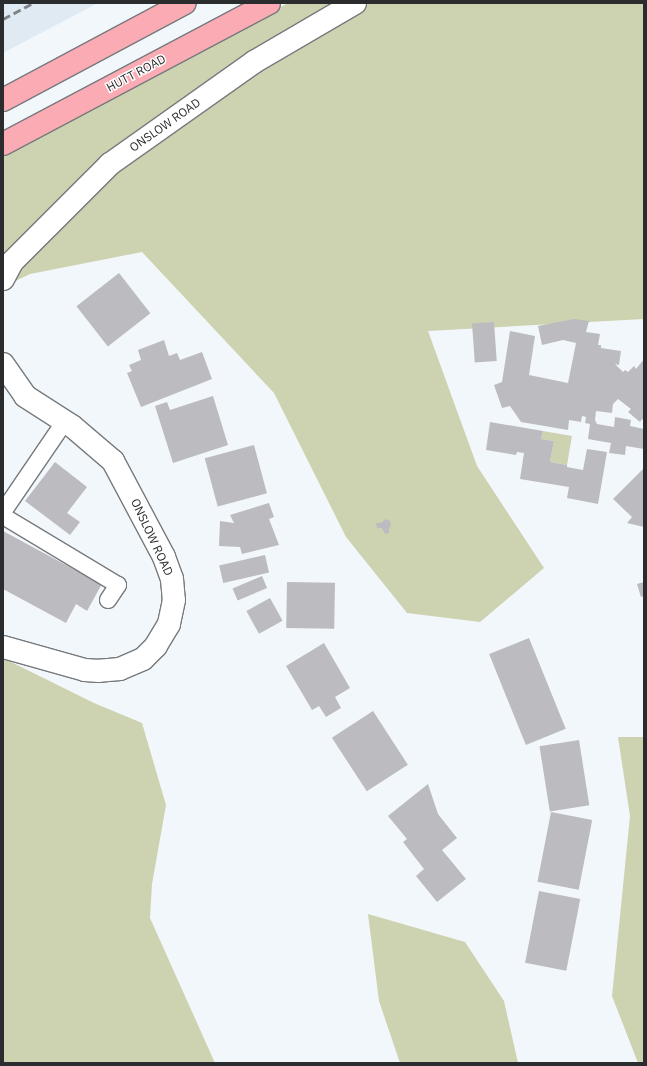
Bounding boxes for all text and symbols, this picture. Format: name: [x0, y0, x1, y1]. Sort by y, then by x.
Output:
street label: HUTT ROAD: [104, 51, 168, 95]
street label: ONSLOW ROAD: [127, 95, 203, 155]
street label: ONSLOW ROAD: [128, 496, 176, 578]

